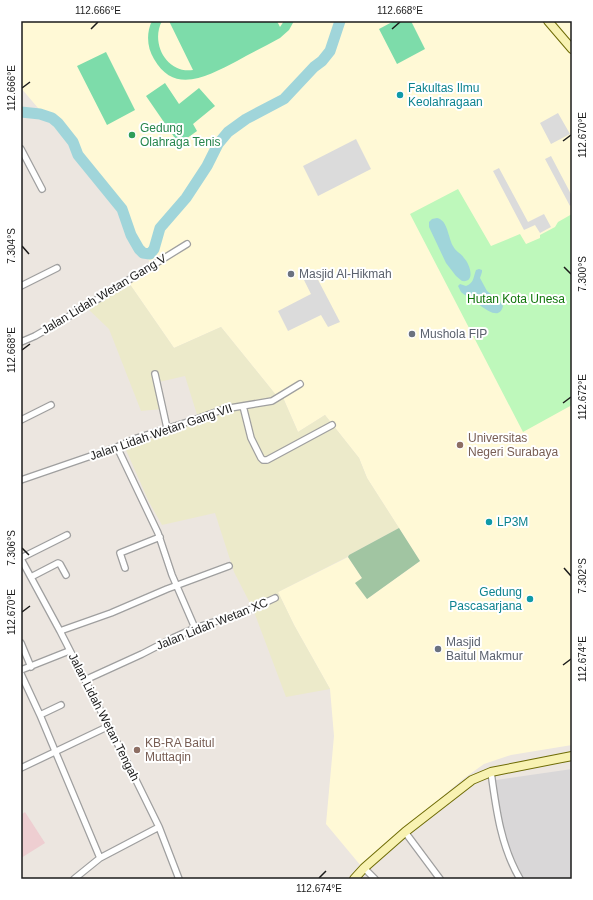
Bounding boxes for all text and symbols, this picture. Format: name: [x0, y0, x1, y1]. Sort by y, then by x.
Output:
text: 112.666°E: [75, 5, 121, 16]
text: 112.668°E: [377, 5, 423, 16]
text: 112.666°E: [6, 65, 17, 111]
place label: Fakultas Ilmu Keolahragaan: [408, 81, 483, 109]
marker: Fakultas Ilmu Keolahragaan: [395, 90, 405, 100]
text: 112.670°E: [577, 112, 588, 158]
place label: Gedung Olahraga Tenis: [140, 121, 221, 149]
marker: Gedung Olahraga Tenis: [127, 130, 137, 140]
text: 7.304°S: [6, 228, 17, 264]
street label: Jalan Lidah Wetan Gang V: [39, 251, 169, 337]
text: 7.300°S: [577, 256, 588, 292]
place label: Masjid Al-Hikmah: [299, 267, 392, 281]
marker: Masjid Al-Hikmah: [286, 269, 296, 279]
park label: Hutan Kota Unesa: [467, 292, 565, 306]
text: 112.668°E: [6, 327, 17, 373]
place label: Mushola FIP: [420, 327, 487, 341]
marker: Mushola FIP: [407, 329, 417, 339]
text: 112.672°E: [577, 374, 588, 420]
street label: Jalan Lidah Wetan Gang VII: [88, 401, 234, 463]
place label: Universitas Negeri Surabaya: [468, 431, 558, 459]
marker: Universitas Negeri Surabaya: [455, 440, 465, 450]
place label: LP3M: [497, 515, 528, 529]
marker: LP3M: [484, 517, 494, 527]
text: 7.306°S: [6, 530, 17, 566]
text: 7.302°S: [577, 558, 588, 594]
place label: Gedung Pascasarjana: [449, 585, 522, 613]
text: 112.670°E: [6, 589, 17, 635]
marker: Gedung Pascasarjana: [525, 594, 535, 604]
street label: Jalan Lidah Wetan XC: [154, 595, 270, 653]
place label: Masjid Baitul Makmur: [446, 635, 523, 663]
text: 112.674°E: [577, 636, 588, 682]
marker: Masjid Baitul Makmur: [433, 644, 443, 654]
street label: Jalan Lidah Wetan Tengah: [66, 651, 142, 783]
place label: KB-RA Baitul Muttaqin: [145, 736, 214, 764]
marker: KB-RA Baitul Muttaqin: [132, 745, 142, 755]
text: 112.674°E: [296, 883, 342, 894]

